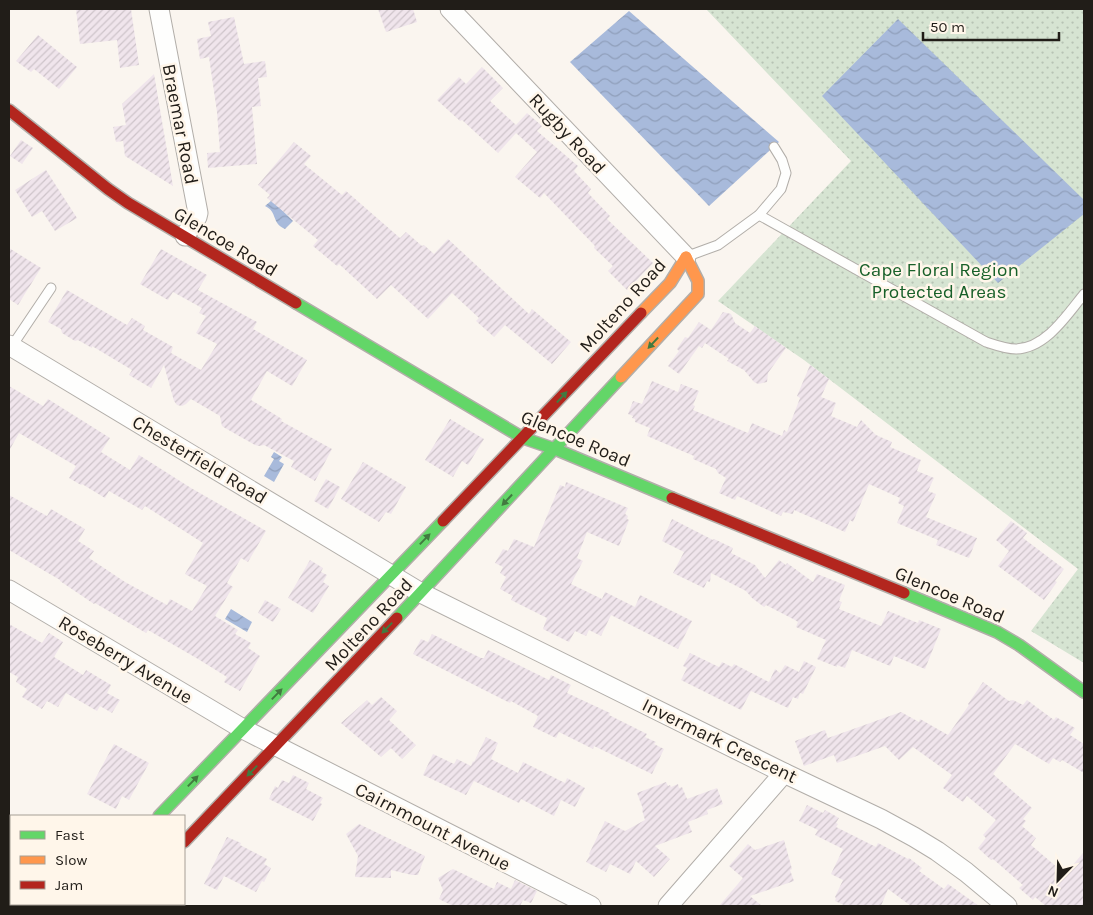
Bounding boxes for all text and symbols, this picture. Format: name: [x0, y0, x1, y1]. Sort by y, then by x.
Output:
scale bar: [923, 10, 1059, 42]
text: 50 m: [930, 18, 965, 36]
street label: Braemar Road: [158, 62, 202, 186]
street label: Rugby Road: [524, 89, 610, 179]
street label: Glencoe Road: [170, 202, 281, 281]
street label: Molteno Road: [575, 254, 671, 357]
park label: Cape Floral Region Protected Areas: [859, 259, 1019, 303]
one-way arrow: [647, 336, 659, 348]
one-way arrow: [556, 391, 568, 403]
street label: Glencoe Road: [517, 406, 634, 472]
street label: Chesterfield Road: [128, 411, 271, 509]
one-way arrow: [501, 494, 513, 506]
one-way arrow: [419, 533, 431, 545]
street label: Glencoe Road: [891, 562, 1008, 628]
street label: Molteno Road: [320, 574, 417, 676]
street label: Roseberry Avenue: [55, 611, 196, 709]
one-way arrow: [381, 622, 393, 634]
one-way arrow: [271, 688, 283, 700]
street label: Invermark Crescent: [638, 694, 801, 788]
one-way arrow: [246, 765, 258, 777]
one-way arrow: [187, 775, 199, 787]
street label: Cairnmount Avenue: [351, 778, 514, 876]
legend: [10, 815, 185, 905]
text: Fast: [55, 826, 85, 844]
text: Slow: [55, 851, 87, 869]
north arrow: [1033, 855, 1083, 905]
text: Jam: [55, 876, 83, 894]
text: N: [1045, 882, 1061, 901]

